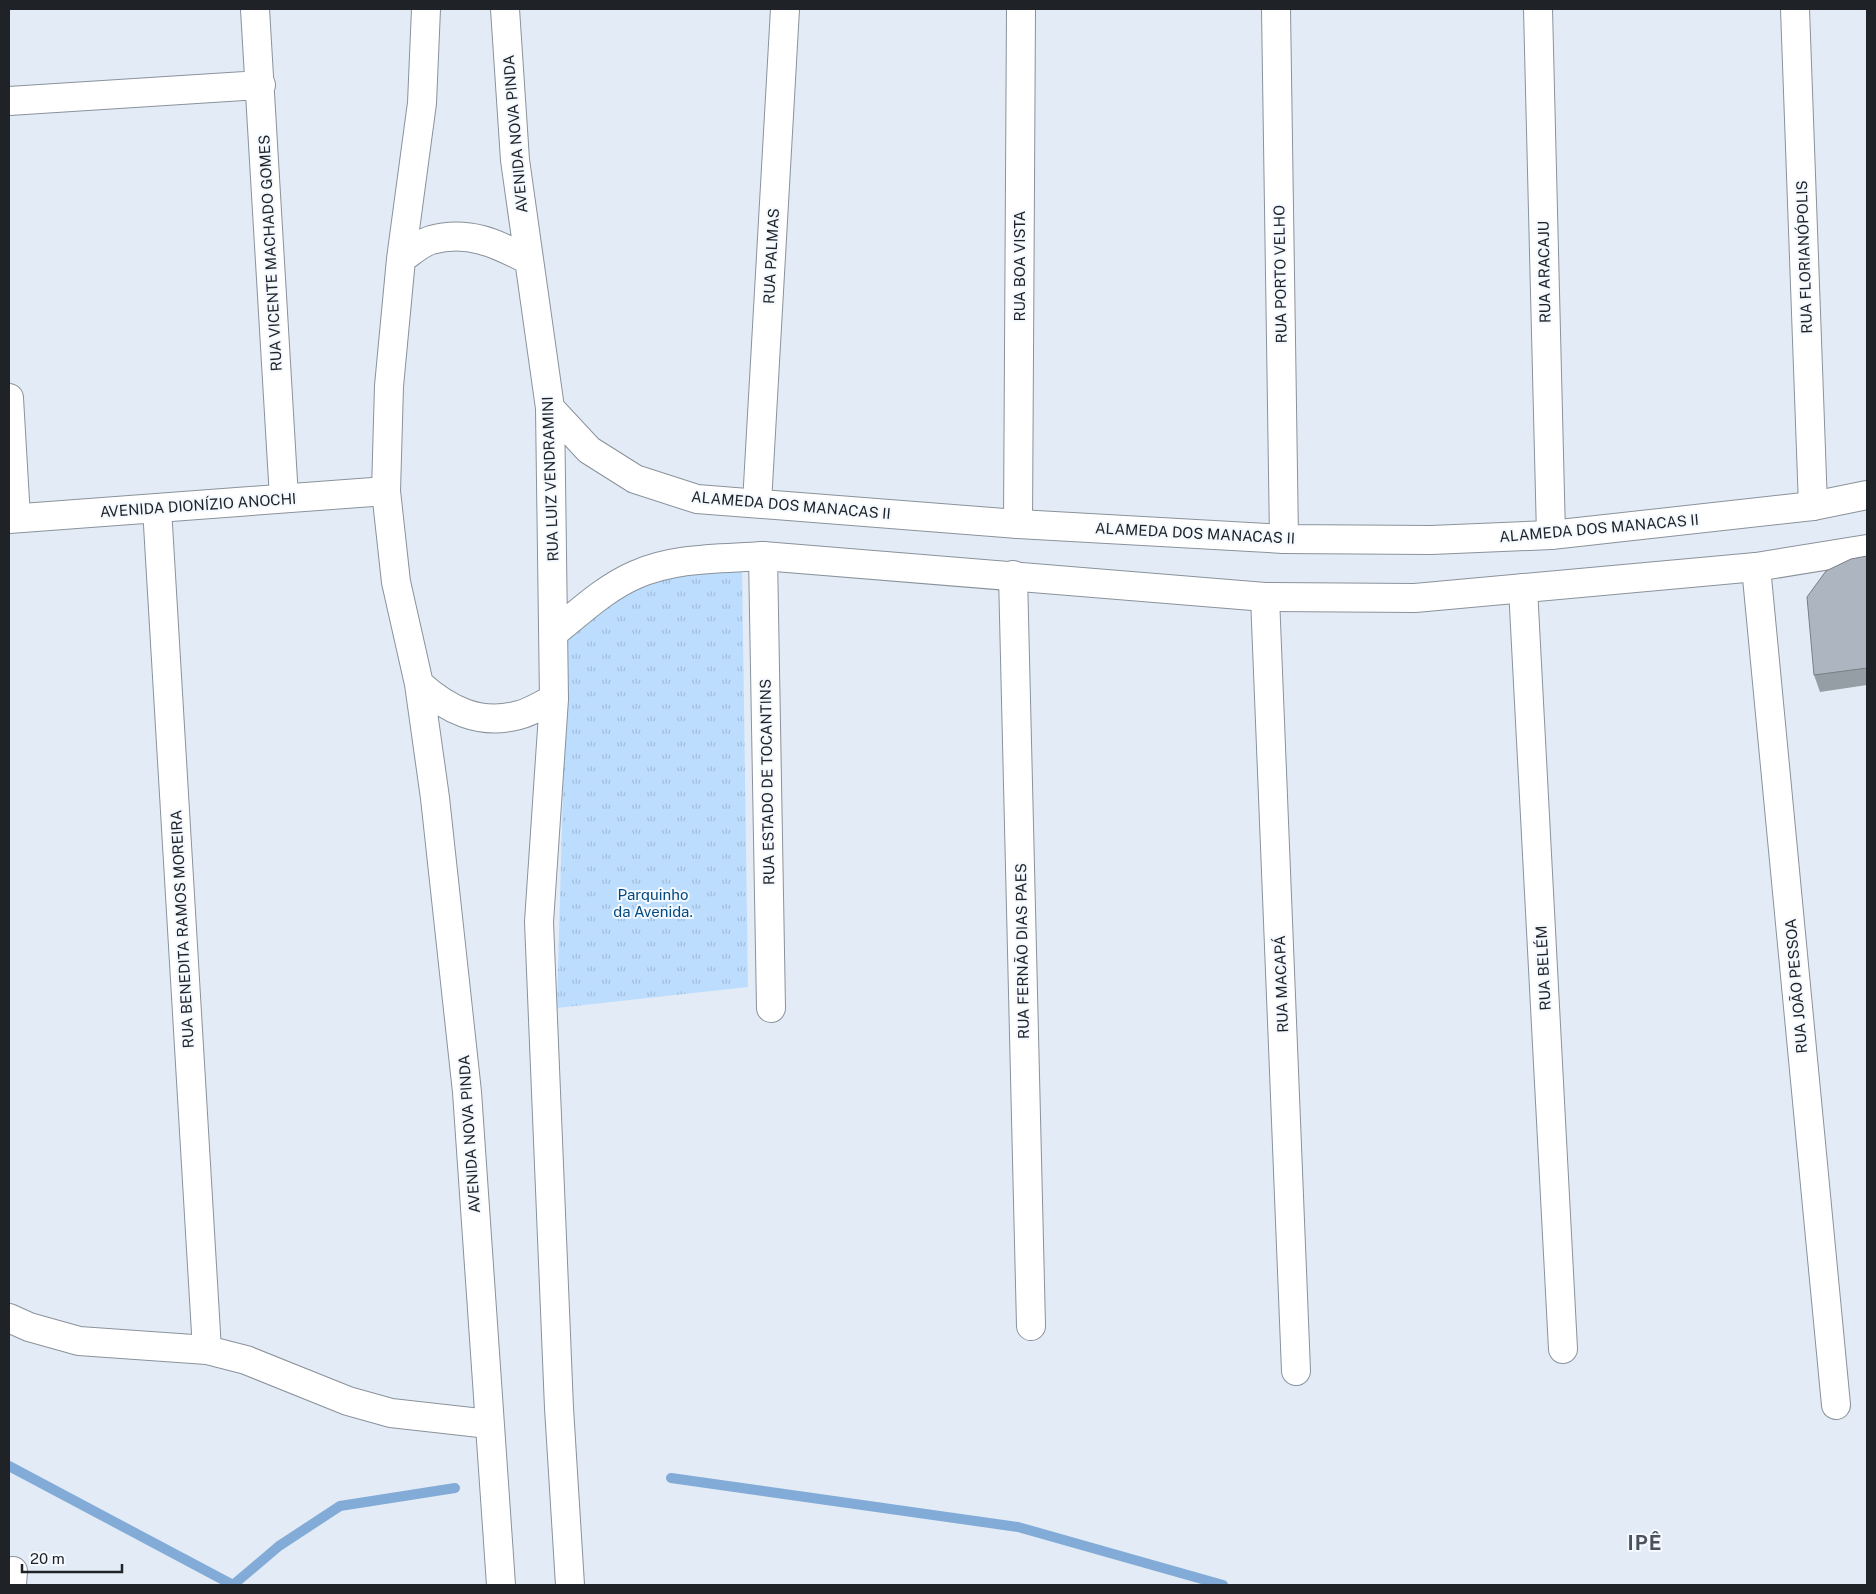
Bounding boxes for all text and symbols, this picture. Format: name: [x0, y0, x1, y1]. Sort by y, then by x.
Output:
street label: AVENIDA NOVA PINDA: [500, 54, 530, 214]
street label: RUA VICENTE MACHADO GOMES: [255, 134, 285, 372]
street label: RUA FLORIANÓPOLIS: [1792, 180, 1815, 334]
street label: RUA PORTO VELHO: [1270, 205, 1290, 343]
street label: RUA PALMAS: [760, 208, 782, 304]
street label: RUA BOA VISTA: [1011, 210, 1028, 321]
street label: RUA ARACAJU: [1535, 221, 1553, 323]
street label: RUA LUIZ VENDRAMINI: [539, 396, 561, 562]
street label: ALAMEDA DOS MANACAS II: [690, 488, 892, 522]
street label: AVENIDA DIONÍZIO ANOCHI: [99, 490, 297, 520]
street label: ALAMEDA DOS MANACAS II: [1498, 511, 1700, 545]
street label: ALAMEDA DOS MANACAS II: [1095, 519, 1295, 547]
street label: RUA ESTADO DE TOCANTINS: [757, 679, 777, 885]
street label: RUA BENEDITA RAMOS MOREIRA: [167, 809, 197, 1049]
street label: RUA FERNÃO DIAS PAES: [1012, 863, 1032, 1039]
park label: Parquinho da Avenida.: [613, 886, 693, 920]
street label: RUA JOÃO PESSOA: [1782, 918, 1810, 1054]
street label: RUA BELÉM: [1532, 925, 1554, 1011]
street label: RUA MACAPÁ: [1271, 935, 1291, 1033]
street label: AVENIDA NOVA PINDA: [455, 1054, 483, 1214]
district label: IPÊ: [1628, 1531, 1662, 1555]
scale bar: [22, 1542, 122, 1574]
text: 20 m: [30, 1550, 65, 1567]

